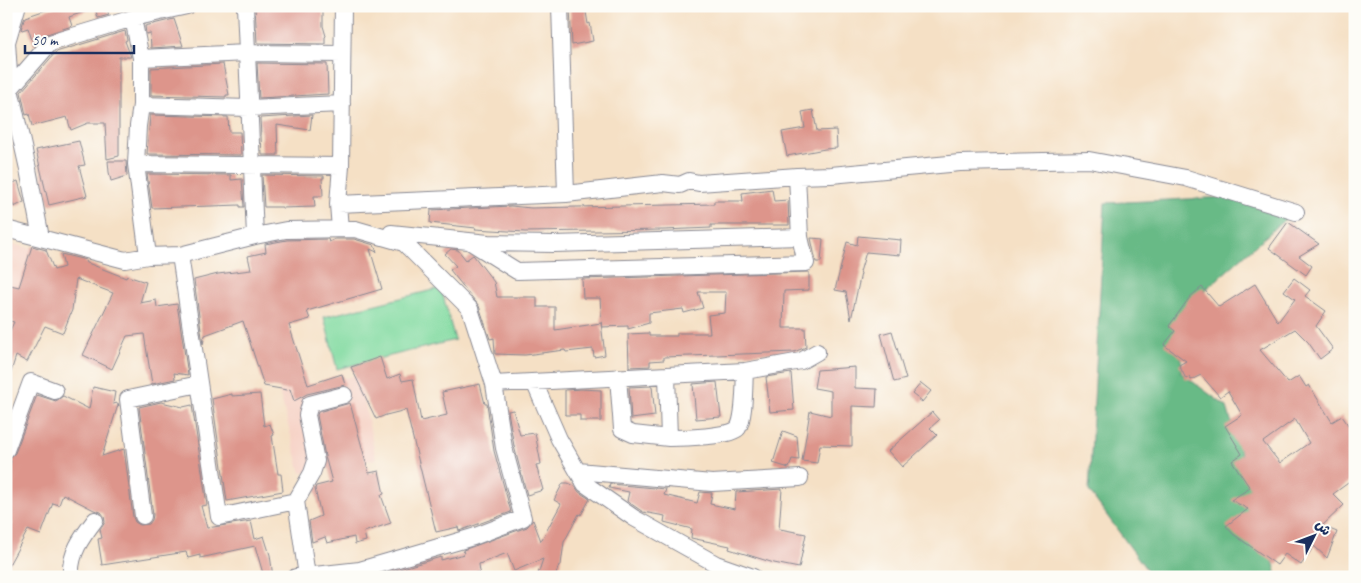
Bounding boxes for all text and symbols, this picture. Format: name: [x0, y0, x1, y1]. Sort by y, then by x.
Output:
scale bar: [25, 22, 134, 54]
text: 50 m: [32, 31, 59, 50]
north arrow: [1288, 510, 1338, 560]
text: ش: [1312, 516, 1335, 539]

